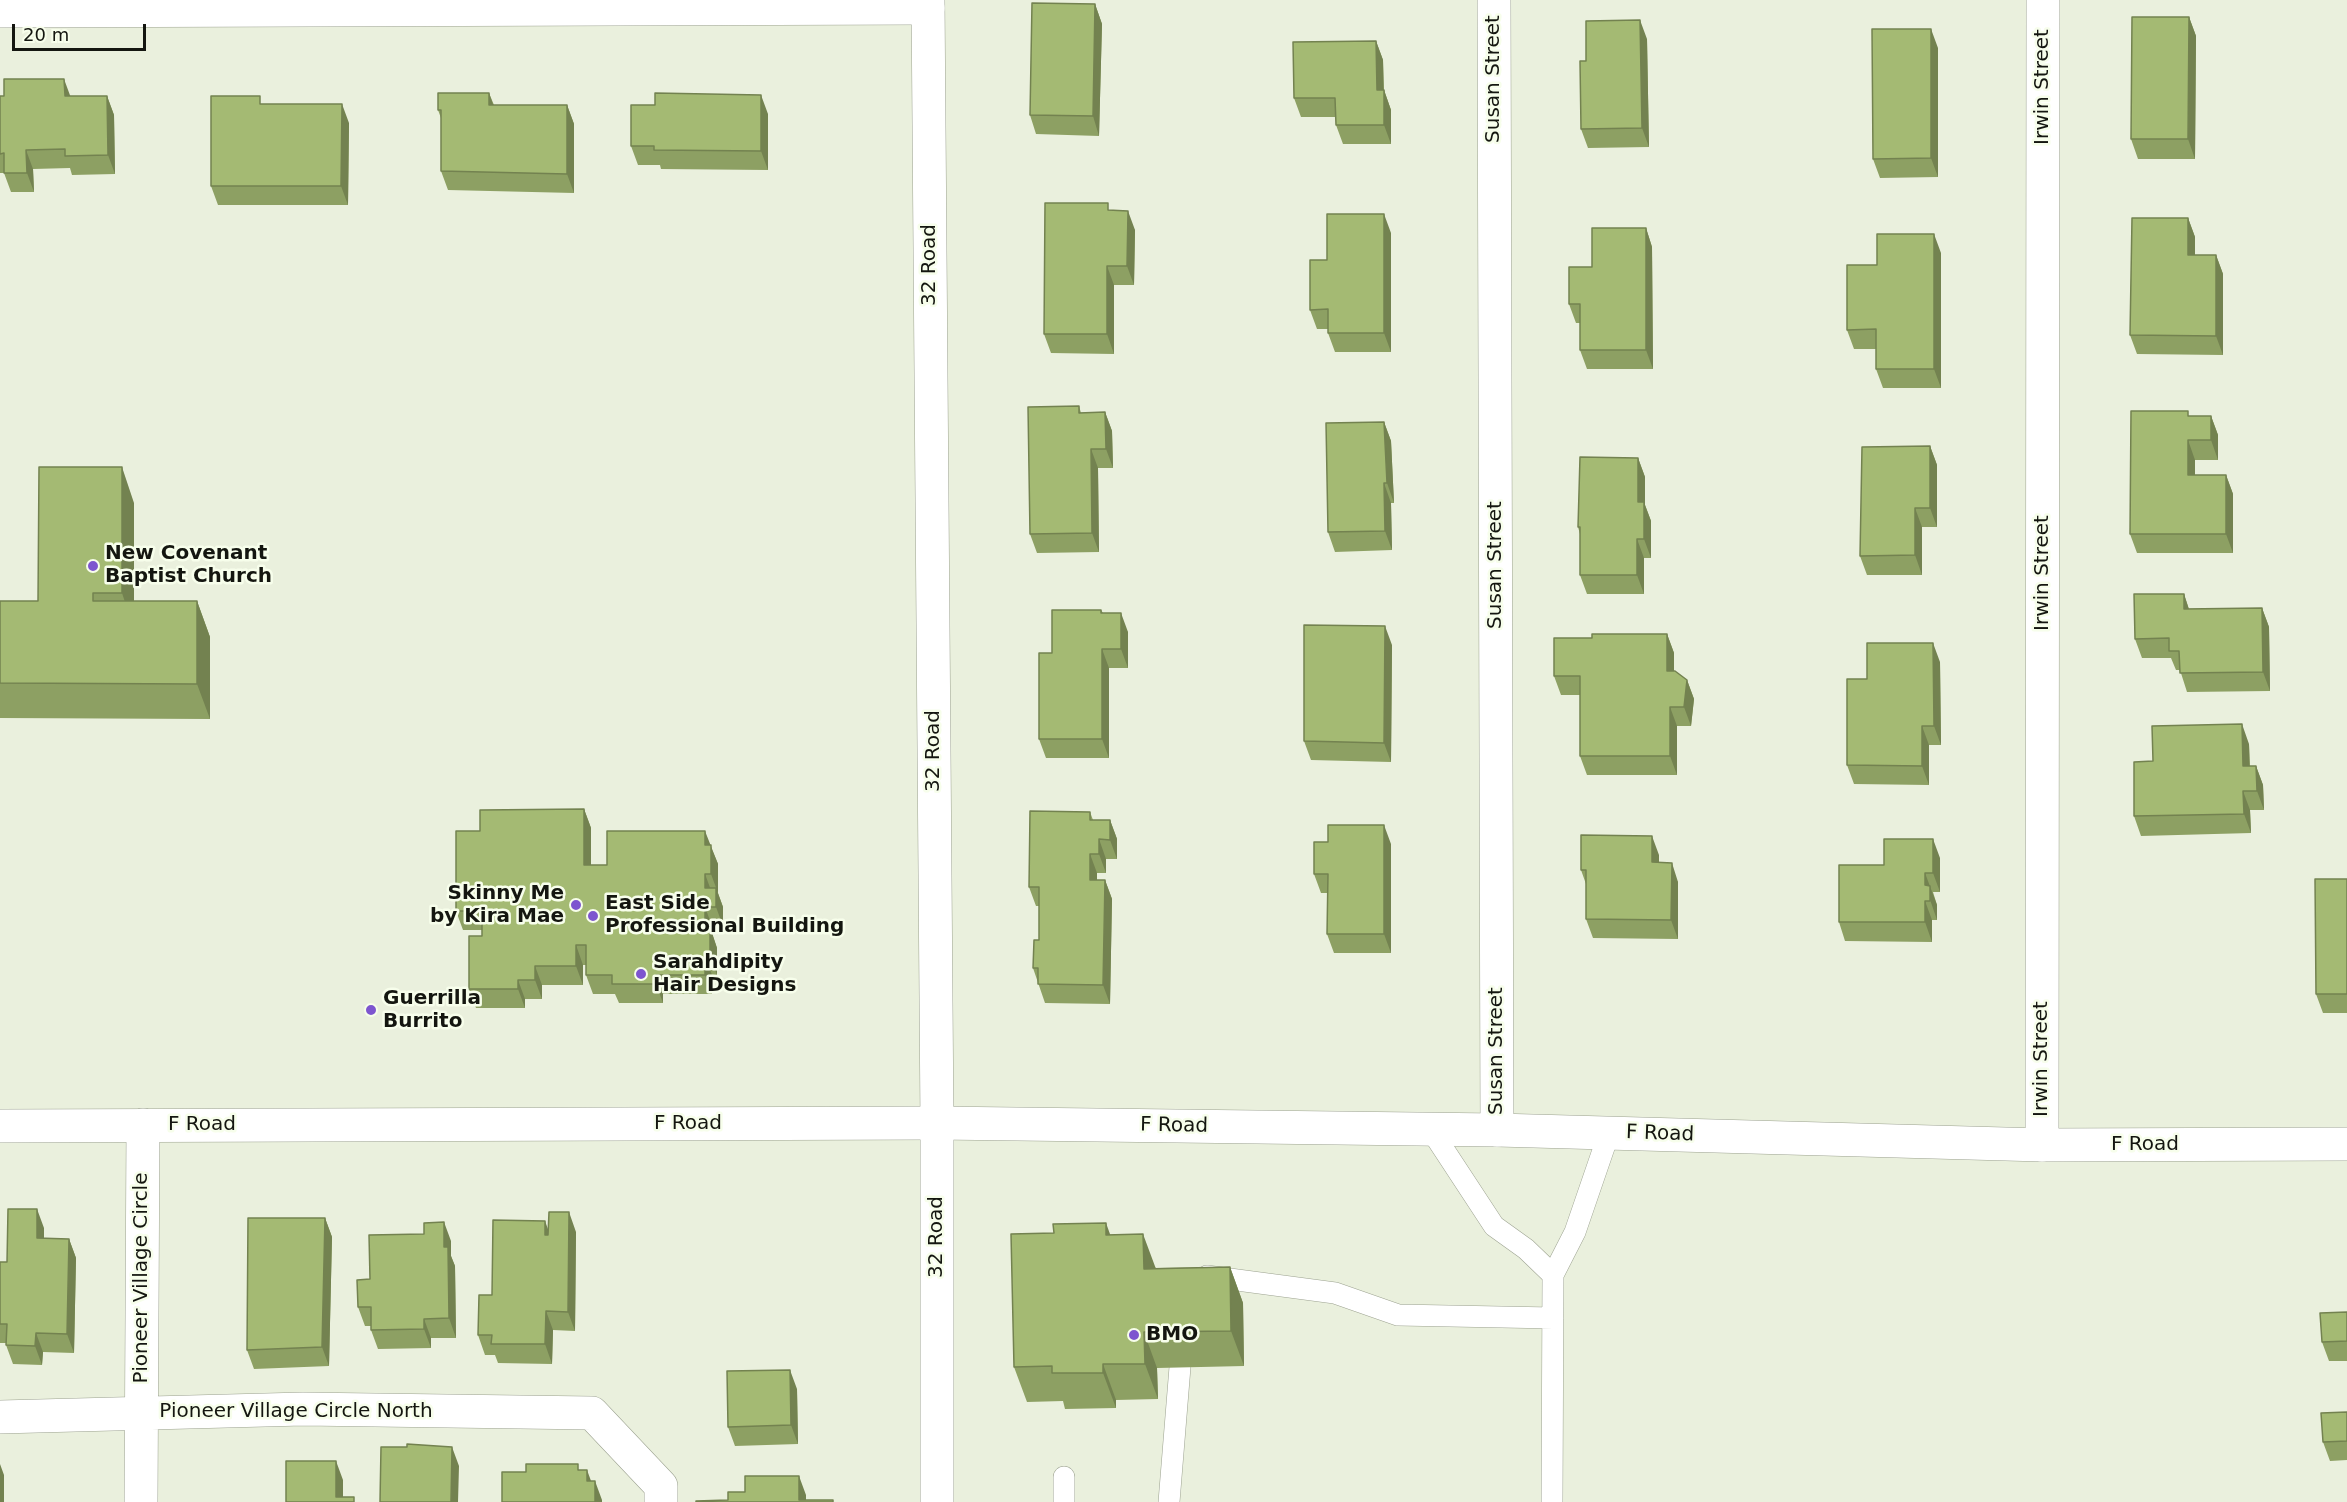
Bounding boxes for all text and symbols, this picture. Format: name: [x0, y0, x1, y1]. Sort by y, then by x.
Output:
scale bar: [15, 12, 148, 50]
street label: Susan Street: [1482, 15, 1506, 143]
text: 20 m: [23, 24, 69, 45]
street label: Irwin Street: [2031, 29, 2055, 145]
street label: 32 Road: [918, 224, 942, 306]
street label: Susan Street: [1484, 501, 1508, 629]
street label: Irwin Street: [2031, 515, 2055, 631]
place label: New Covenant Baptist Church: [105, 542, 272, 589]
marker: New Covenant Baptist Church: [86, 559, 100, 573]
street label: 32 Road: [922, 710, 946, 792]
place label: Skinny Me by Kira Mae: [430, 882, 564, 929]
place label: East Side Professional Building: [605, 892, 844, 939]
marker: Skinny Me by Kira Mae: [569, 898, 583, 912]
marker: East Side Professional Building: [586, 909, 600, 923]
place label: Sarahdipity Hair Designs: [653, 951, 796, 998]
marker: Sarahdipity Hair Designs: [634, 967, 648, 981]
place label: Guerrilla Burrito: [383, 987, 481, 1034]
street label: Susan Street: [1485, 987, 1509, 1115]
street label: Irwin Street: [2030, 1001, 2054, 1117]
marker: Guerrilla Burrito: [364, 1003, 378, 1017]
street label: F Road: [654, 1112, 722, 1136]
street label: F Road: [168, 1113, 236, 1137]
street label: F Road: [1140, 1113, 1208, 1139]
street label: F Road: [1626, 1121, 1694, 1147]
street label: F Road: [2111, 1133, 2179, 1157]
street label: Pioneer Village Circle: [130, 1173, 154, 1383]
street label: 32 Road: [925, 1196, 949, 1278]
place label: BMO: [1146, 1323, 1198, 1347]
marker: BMO: [1127, 1328, 1141, 1342]
street label: Pioneer Village Circle North: [159, 1400, 433, 1424]

